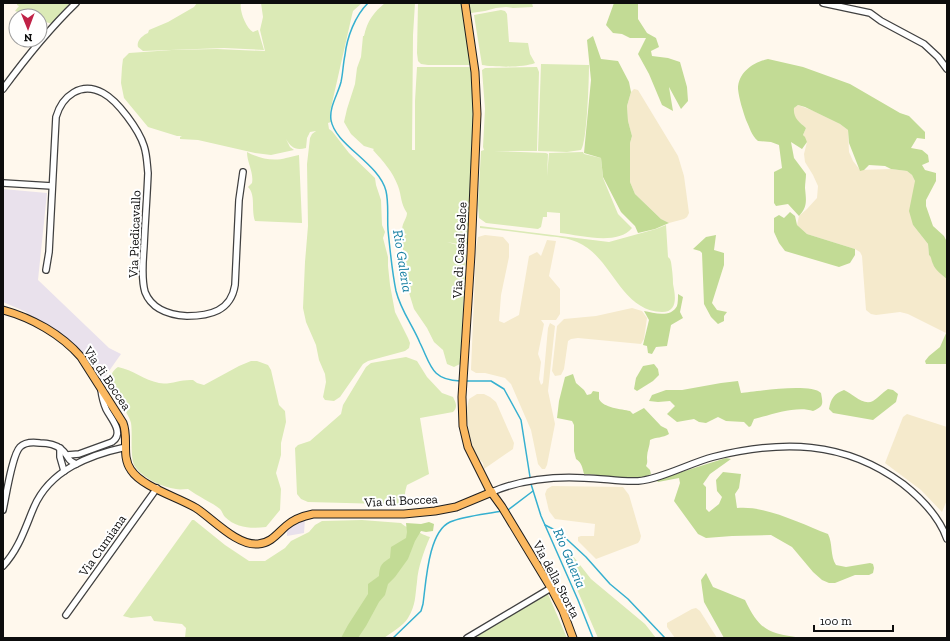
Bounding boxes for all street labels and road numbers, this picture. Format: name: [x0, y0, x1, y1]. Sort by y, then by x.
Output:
street label: Via Piedicavallo: [125, 190, 144, 279]
street label: Via di Casal Selce: [449, 201, 470, 300]
street label: Via di Boccea: [80, 343, 135, 414]
street label: Via di Boccea: [363, 491, 439, 510]
street label: Via Cumiana: [75, 511, 129, 580]
street label: Via della Storta: [529, 537, 584, 621]

